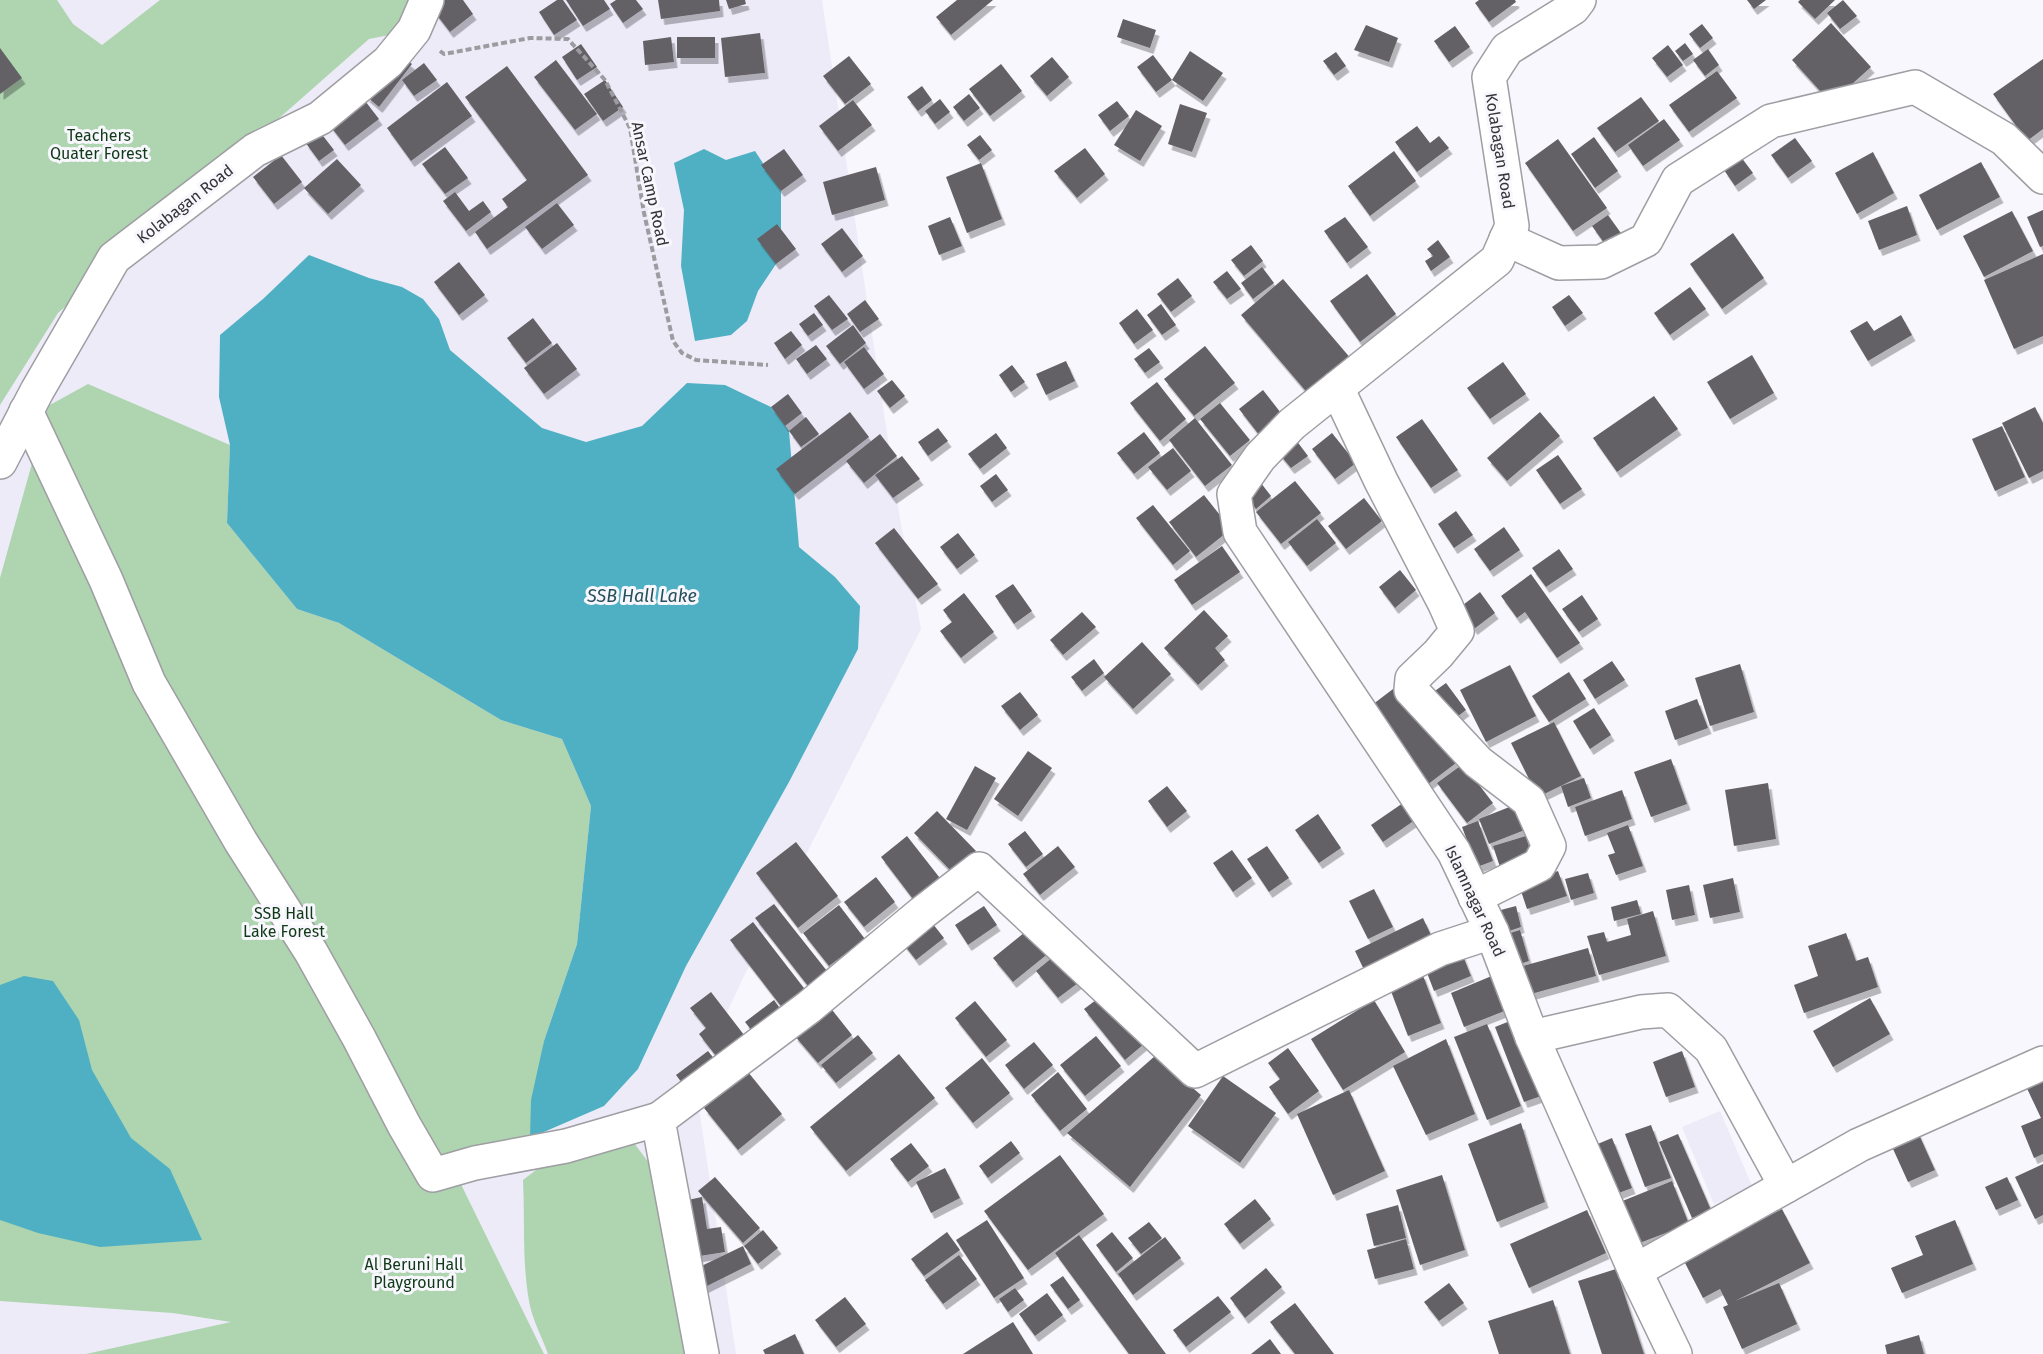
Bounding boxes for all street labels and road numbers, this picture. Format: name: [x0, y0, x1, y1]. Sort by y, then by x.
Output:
street label: Kolabagan Road: [1481, 92, 1519, 210]
street label: Ansar Camp Road: [628, 120, 672, 248]
street label: Kolabagan Road: [133, 161, 237, 247]
street label: Islamnagar Road: [1441, 842, 1509, 960]

